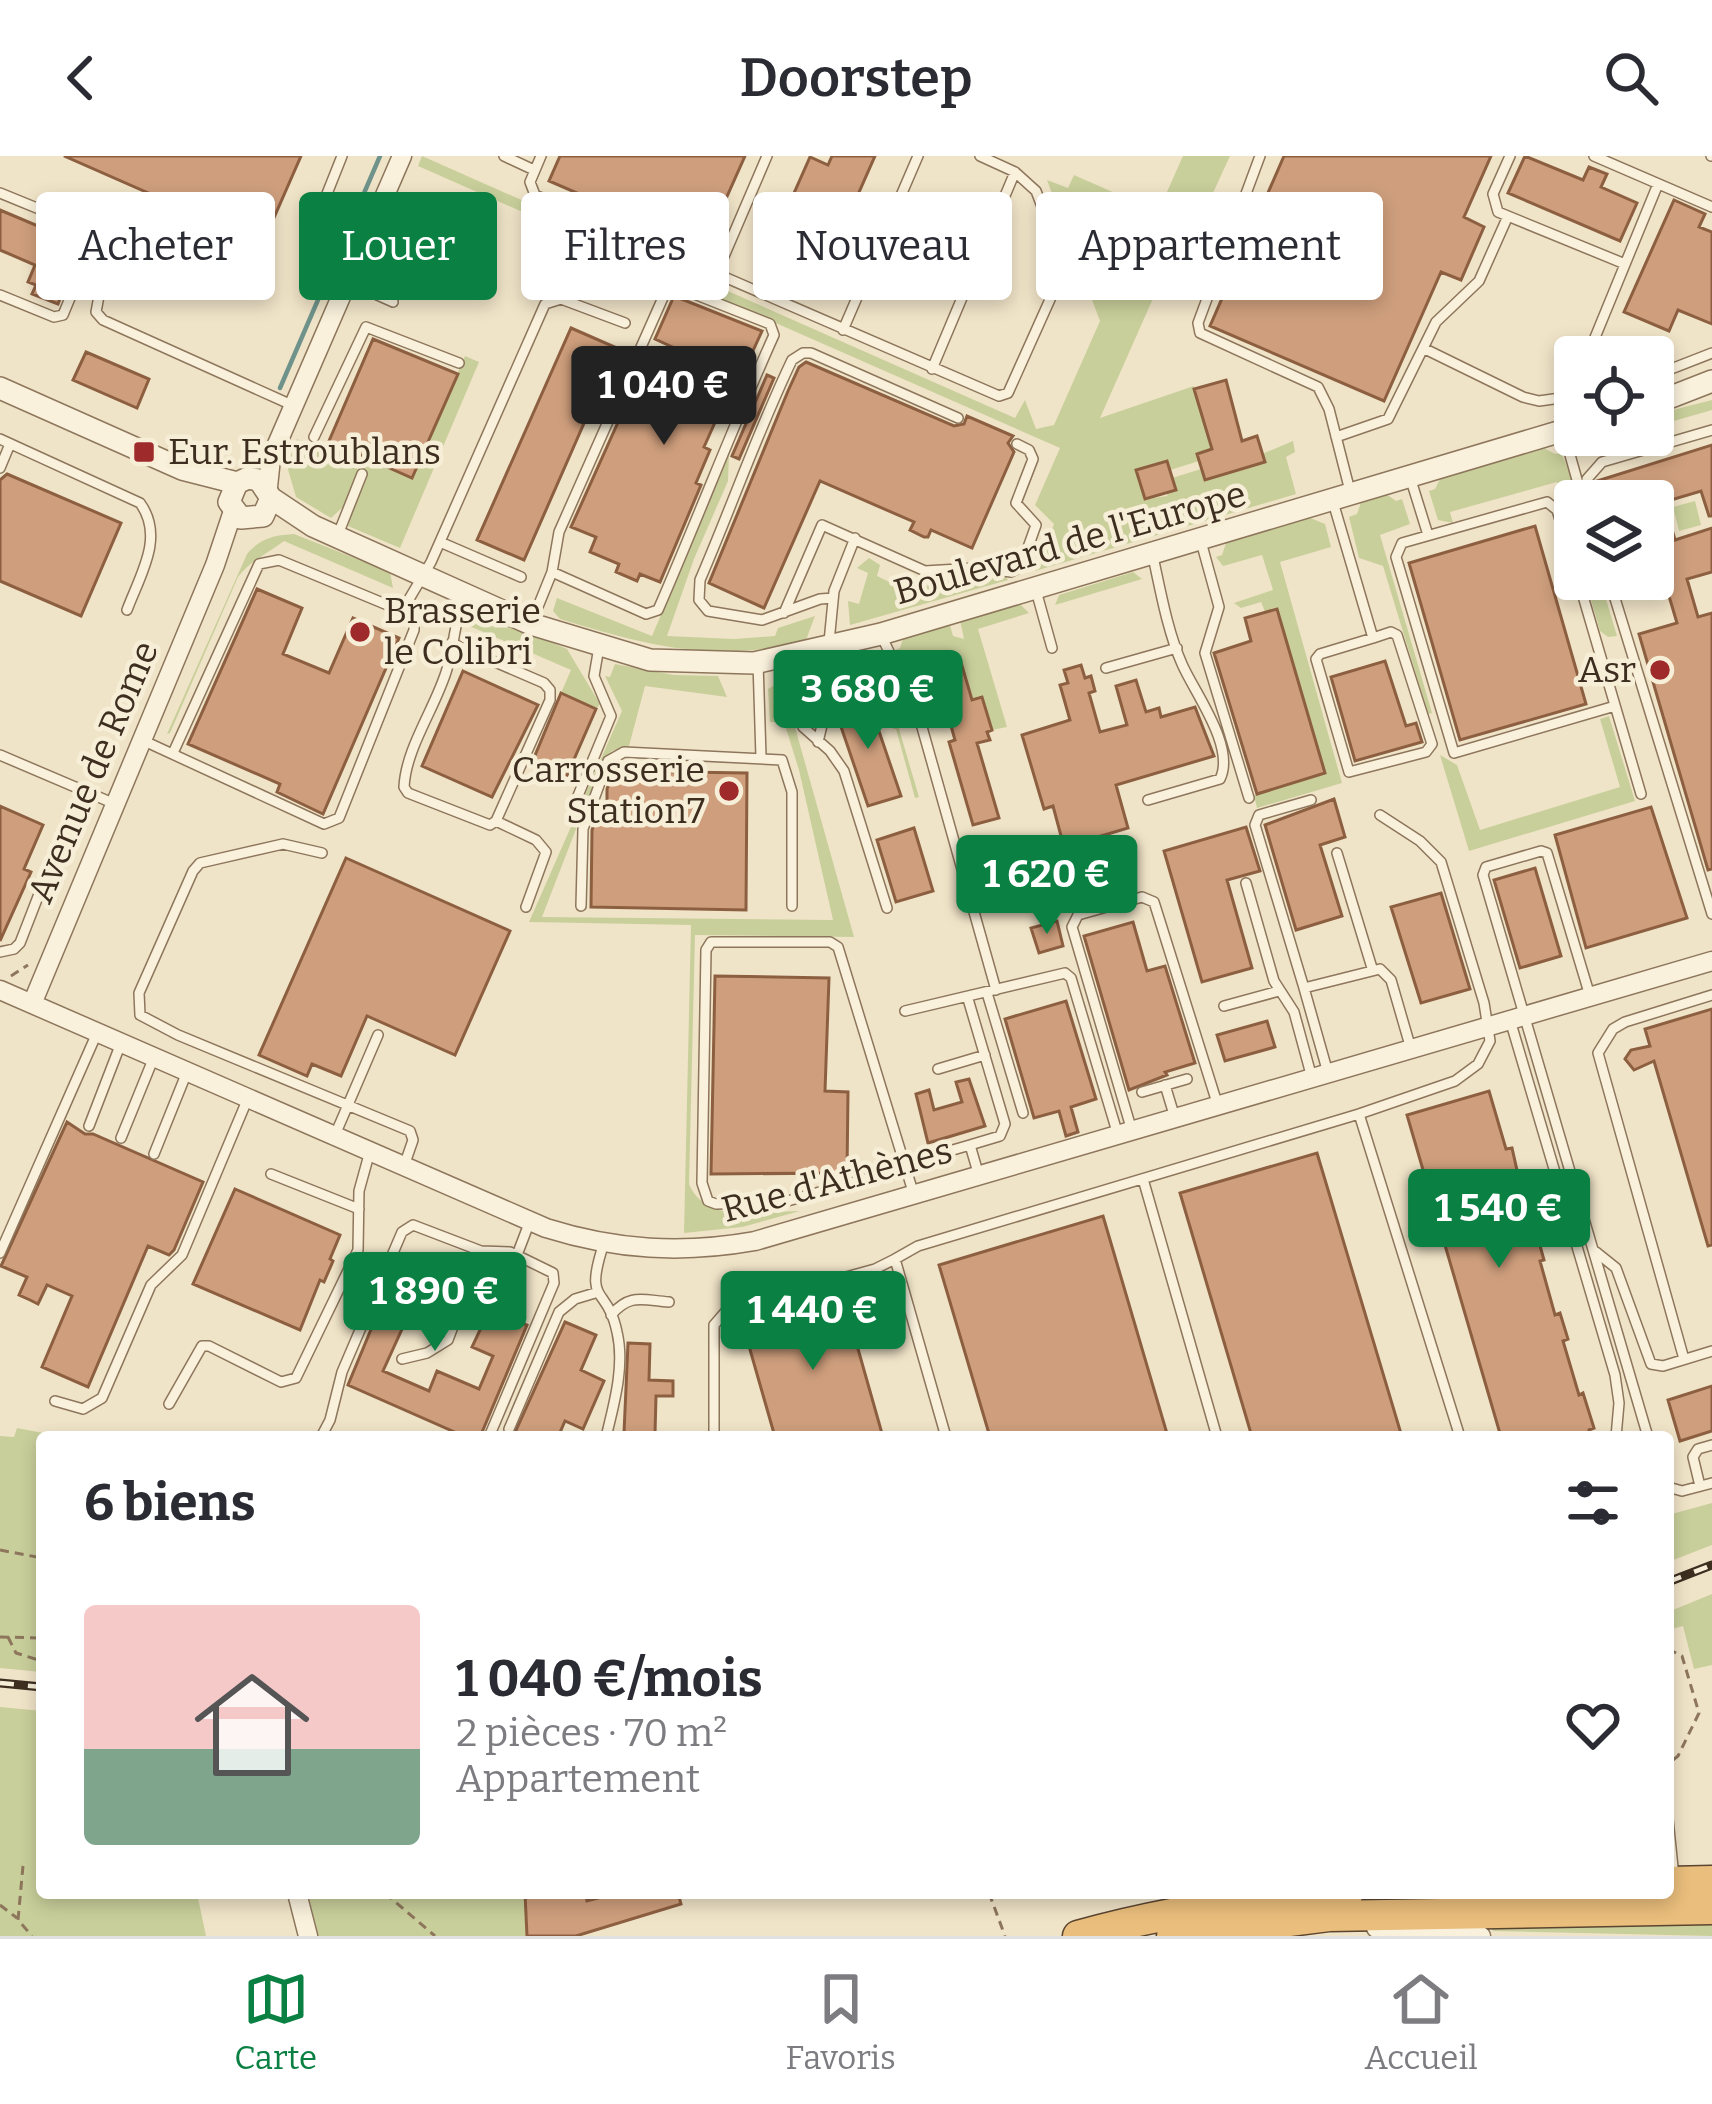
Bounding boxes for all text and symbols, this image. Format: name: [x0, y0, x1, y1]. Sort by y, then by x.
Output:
icon: back: [48, 45, 114, 111]
icon: search: [1598, 45, 1664, 111]
text: Doorstep: [740, 46, 973, 110]
chip: Acheter: [36, 192, 275, 300]
chip: Louer: [299, 192, 497, 300]
chip: Filtres: [521, 192, 729, 300]
chip: Nouveau: [753, 192, 1012, 300]
chip: Appartement: [1036, 192, 1383, 300]
map controls: [1554, 336, 1674, 600]
button: locate: [1554, 336, 1674, 456]
pin: 1 040 €: [553, 346, 775, 448]
text: 1 040 €: [598, 362, 730, 408]
place label: Eur. Estroublans: [168, 430, 441, 474]
marker: Eur. Estroublans: [131, 439, 157, 465]
street label: Boulevard de l'Europe: [889, 472, 1251, 614]
button: layers: [1554, 480, 1674, 600]
place label: Brasserie le Colibri: [384, 589, 541, 674]
marker: Brasserie le Colibri: [347, 619, 373, 645]
street label: Avenue de Rome: [18, 635, 168, 909]
place label: Asr: [1578, 648, 1636, 692]
pin: 3 680 €: [757, 650, 979, 752]
marker: Asr: [1647, 657, 1673, 683]
text: 3 680 €: [801, 666, 935, 712]
place label: Carrosserie Station7: [512, 748, 705, 833]
marker: Carrosserie Station7: [716, 778, 742, 804]
pin: 1 620 €: [936, 835, 1158, 937]
text: 1 620 €: [983, 851, 1111, 897]
street label: Rue d'Athènes: [717, 1128, 957, 1232]
pin: 1 540 €: [1388, 1169, 1610, 1271]
text: 1 540 €: [1435, 1185, 1563, 1231]
pin: 1 890 €: [324, 1252, 546, 1354]
text: 1 890 €: [370, 1268, 500, 1314]
pin: 1 440 €: [702, 1271, 924, 1373]
text: 1 440 €: [748, 1287, 878, 1333]
icon: filters: [1560, 1470, 1626, 1536]
text: 6 biens: [84, 1472, 256, 1534]
text: 1 040 €/mois: [456, 1648, 763, 1710]
icon: home: [180, 1653, 324, 1797]
icon: heart: [1560, 1692, 1626, 1758]
text: 2 pièces · 70 m²: [456, 1710, 727, 1756]
text: Appartement: [456, 1756, 700, 1802]
tab: Carte: [234, 1966, 317, 2078]
tab: Favoris: [786, 1966, 896, 2078]
tab: Accueil: [1364, 1966, 1478, 2078]

